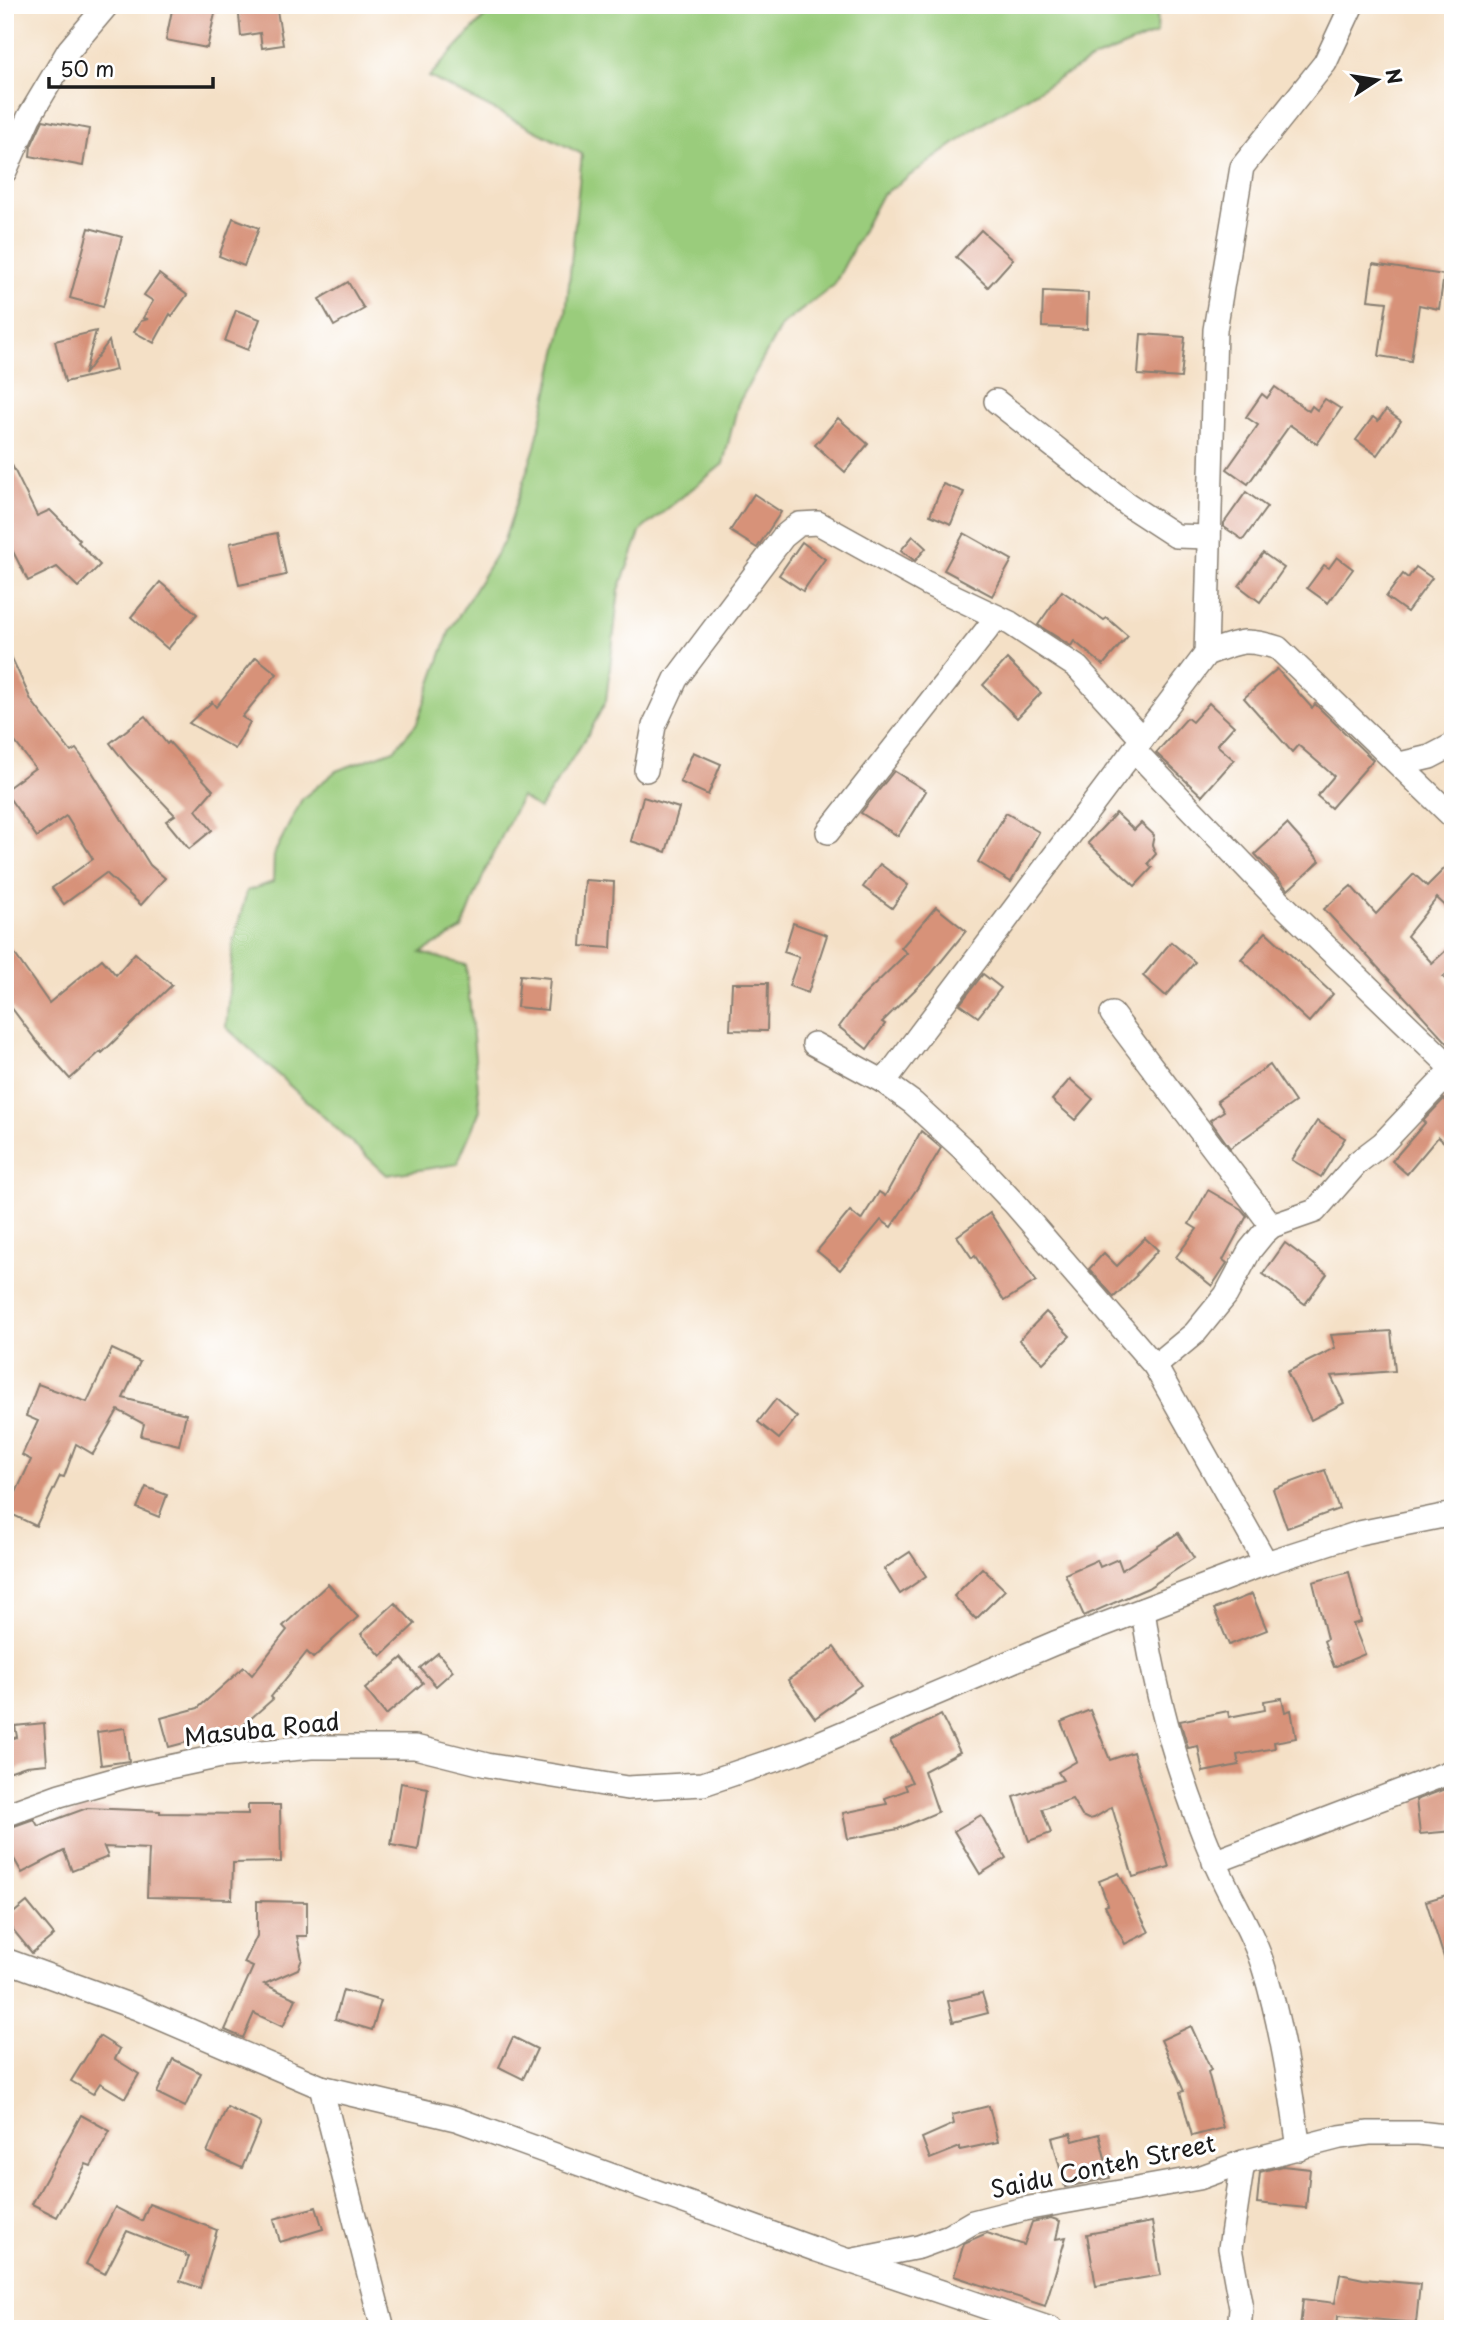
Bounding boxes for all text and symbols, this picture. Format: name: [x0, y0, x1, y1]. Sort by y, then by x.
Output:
scale bar: [49, 46, 214, 90]
north arrow: [1342, 46, 1412, 116]
text: 50 m: [60, 52, 114, 84]
text: N: [1379, 66, 1410, 87]
street label: Masuba Road: [182, 1702, 341, 1754]
street label: Saidu Conteh Street: [987, 2124, 1218, 2206]

